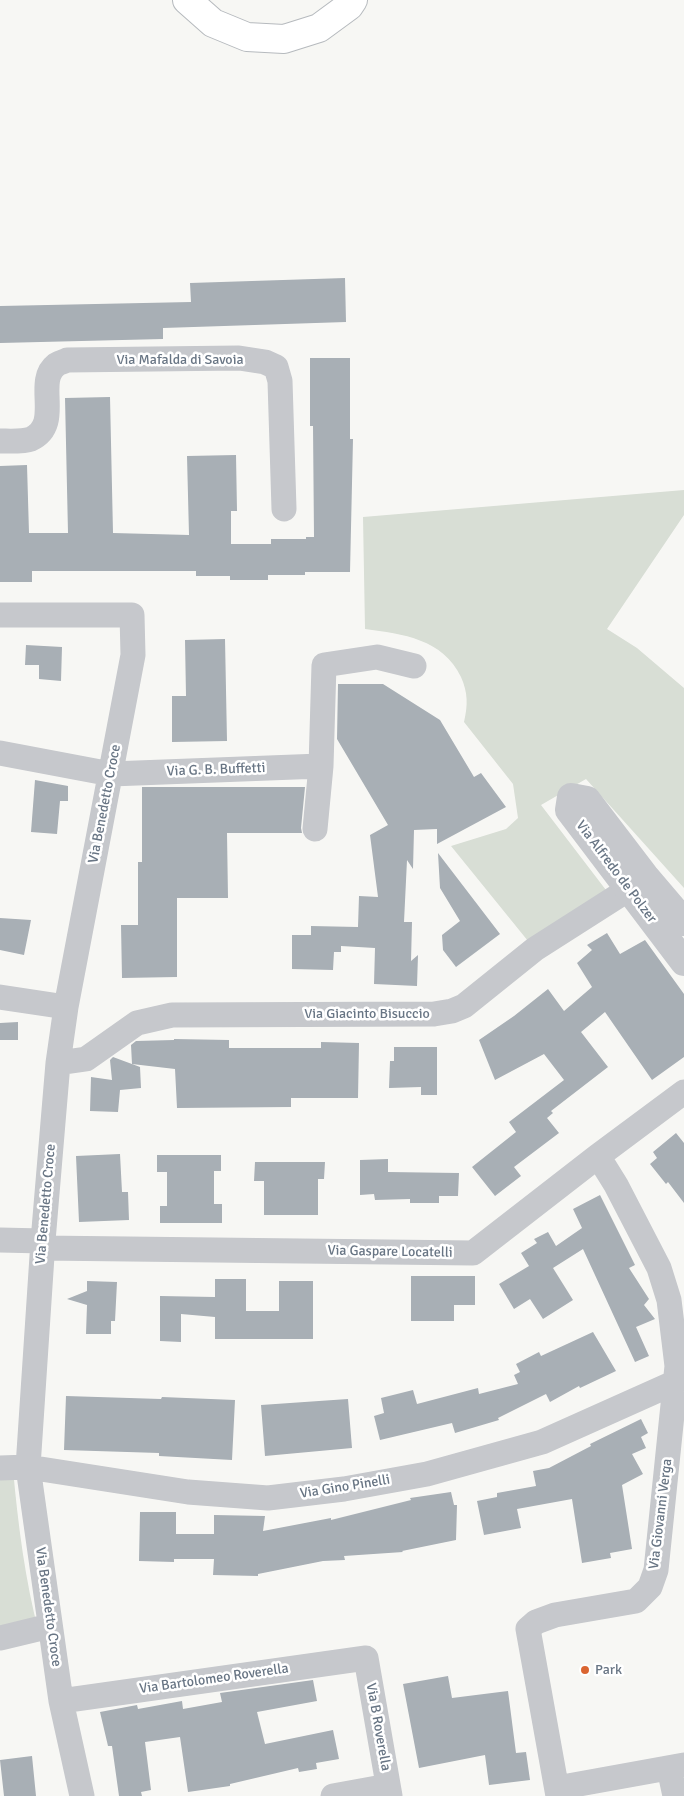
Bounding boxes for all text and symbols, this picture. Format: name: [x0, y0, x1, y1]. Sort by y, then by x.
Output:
street label: Via Mafalda di Savoia: [116, 352, 244, 368]
street label: Via Benedetto Croce: [85, 743, 125, 865]
street label: Via G. B. Buffetti: [166, 760, 266, 780]
street label: Via Alfredo de Polzer: [572, 817, 660, 927]
street label: Via Giacinto Bisuccio: [304, 1006, 430, 1022]
street label: Via Benedetto Croce: [32, 1143, 60, 1265]
street label: Via Gaspare Locatelli: [327, 1243, 453, 1261]
street label: Via Giovanni Verga: [646, 1458, 676, 1570]
street label: Via Gino Pinelli: [299, 1472, 391, 1502]
street label: Via Benedetto Croce: [31, 1546, 65, 1668]
street label: Via Bartolomeo Roverella: [138, 1660, 290, 1698]
place label: Park: [595, 1662, 622, 1678]
marker: Park: [579, 1664, 591, 1676]
street label: Via B Roverella: [362, 1682, 394, 1772]

